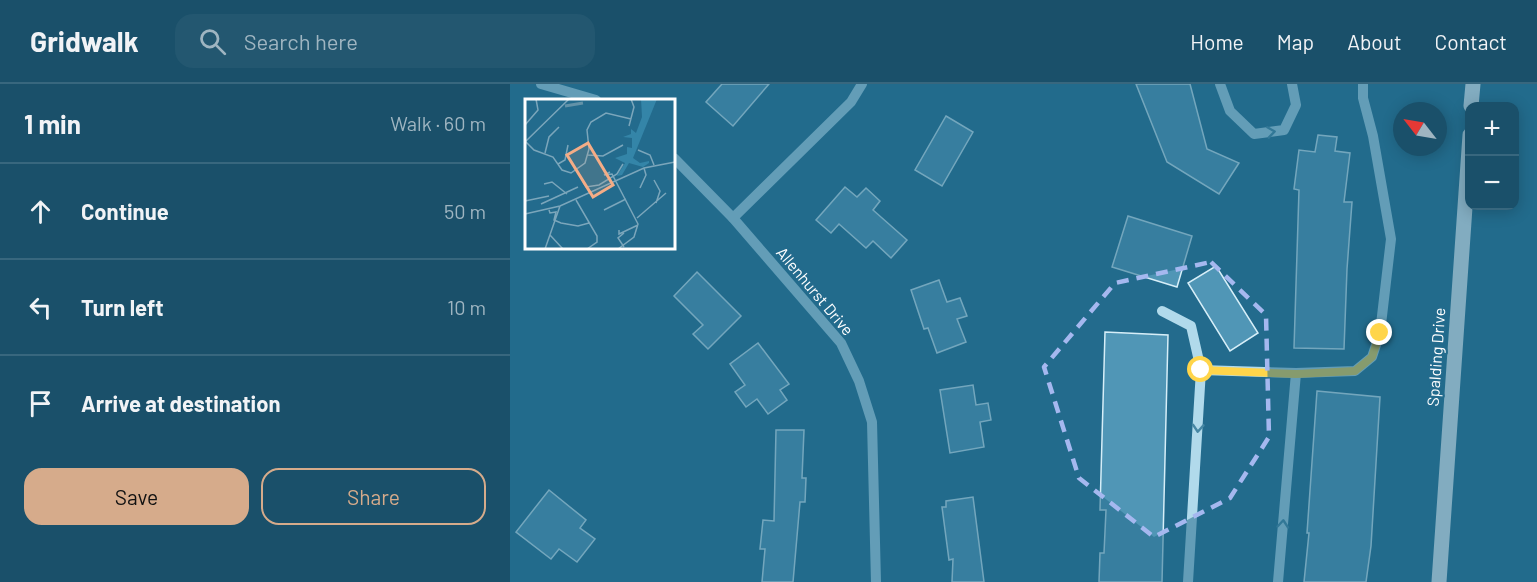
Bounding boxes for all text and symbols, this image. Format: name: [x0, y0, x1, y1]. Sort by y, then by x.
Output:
search box: [175, 14, 595, 68]
text: Gridwalk: [30, 24, 139, 58]
icon: search: [196, 25, 229, 58]
text: Search here: [244, 28, 358, 54]
text: Home: [1190, 29, 1244, 54]
text: Map: [1277, 29, 1314, 54]
text: About: [1347, 29, 1402, 54]
text: Contact: [1435, 29, 1507, 54]
inset map: [525, 99, 675, 249]
north arrow: [1393, 102, 1447, 156]
map controls: [1465, 102, 1519, 210]
button: +: [1465, 102, 1519, 156]
text: 1 min: [24, 108, 81, 139]
text: Walk · 60 m: [390, 111, 486, 135]
one-way arrow: [1266, 126, 1275, 138]
button: −: [1465, 156, 1519, 210]
icon: ahead: [24, 195, 57, 228]
text: Continue: [81, 198, 169, 224]
text: 50 m: [444, 199, 486, 223]
street label: Allenhurst Drive: [773, 243, 858, 339]
icon: left: [24, 291, 57, 324]
text: Turn left: [81, 294, 164, 320]
text: 10 m: [447, 295, 486, 319]
street label: Spalding Drive: [1423, 307, 1448, 407]
route end: [1366, 319, 1392, 345]
route start: [1187, 356, 1213, 382]
icon: arrive: [24, 387, 57, 420]
text: Arrive at destination: [81, 390, 280, 416]
one-way arrow: [1191, 424, 1204, 433]
button: Save: [24, 468, 249, 525]
button: Share: [261, 468, 486, 525]
one-way arrow: [1276, 519, 1289, 528]

